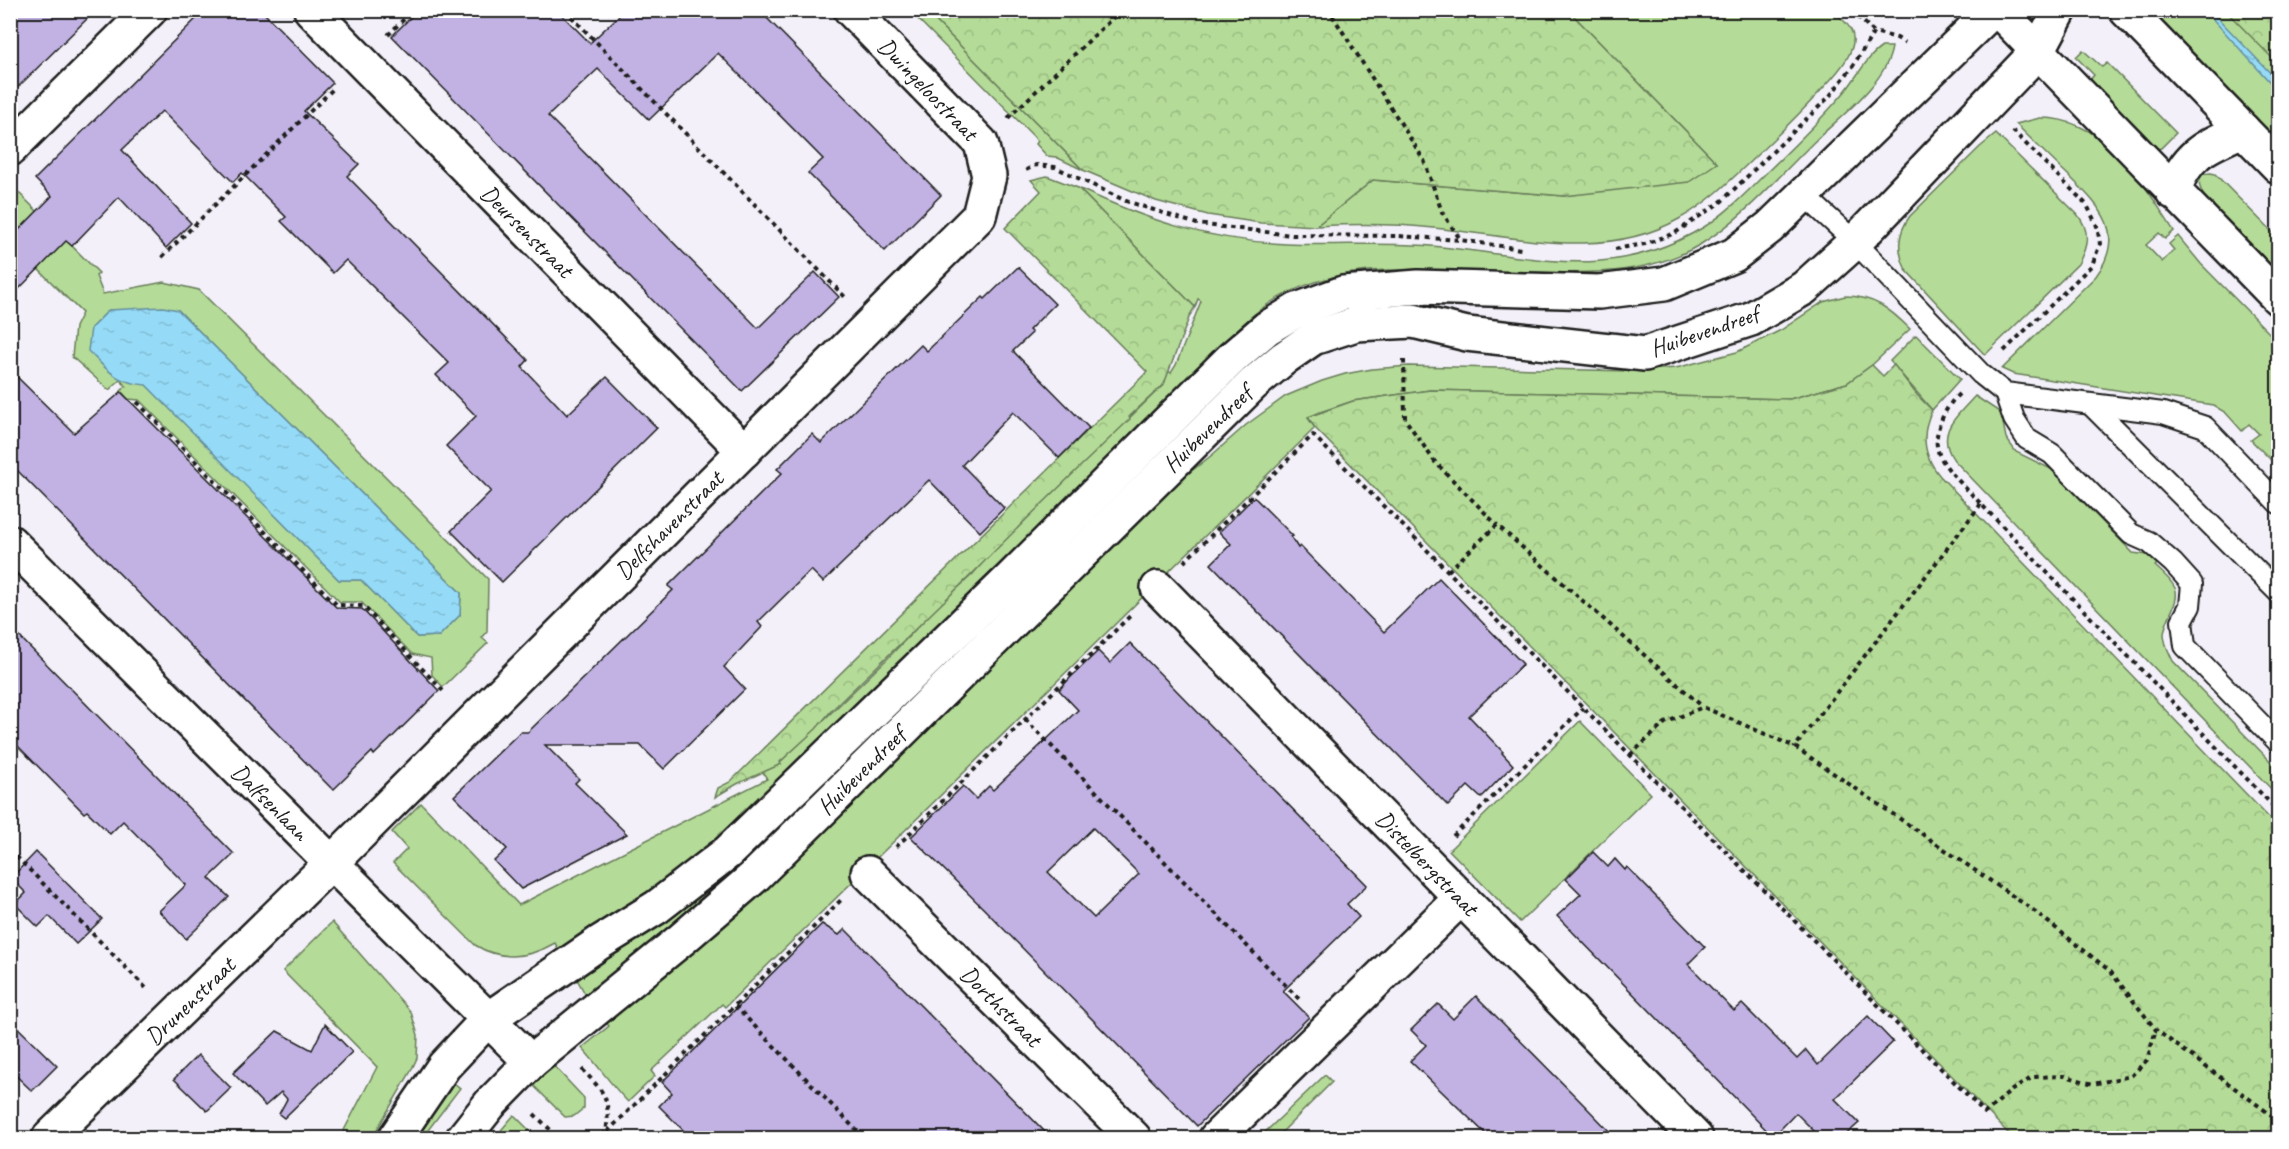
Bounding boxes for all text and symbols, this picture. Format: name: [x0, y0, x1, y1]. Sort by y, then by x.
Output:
street label: Dwingeloostraat: [871, 31, 986, 148]
street label: Deursenstraat: [474, 178, 581, 285]
street label: Huibevendreef: [1646, 297, 1768, 363]
street label: Huibevendreef: [1156, 375, 1262, 479]
street label: Delfshavenstraat: [608, 463, 731, 586]
street label: Huibevendreef: [811, 716, 916, 821]
street label: Dalfsenlaan: [225, 757, 316, 848]
street label: Distelbergstraat: [1369, 804, 1486, 923]
street label: Drunenstraat: [139, 949, 243, 1051]
street label: Dorthstraat: [954, 959, 1049, 1054]

